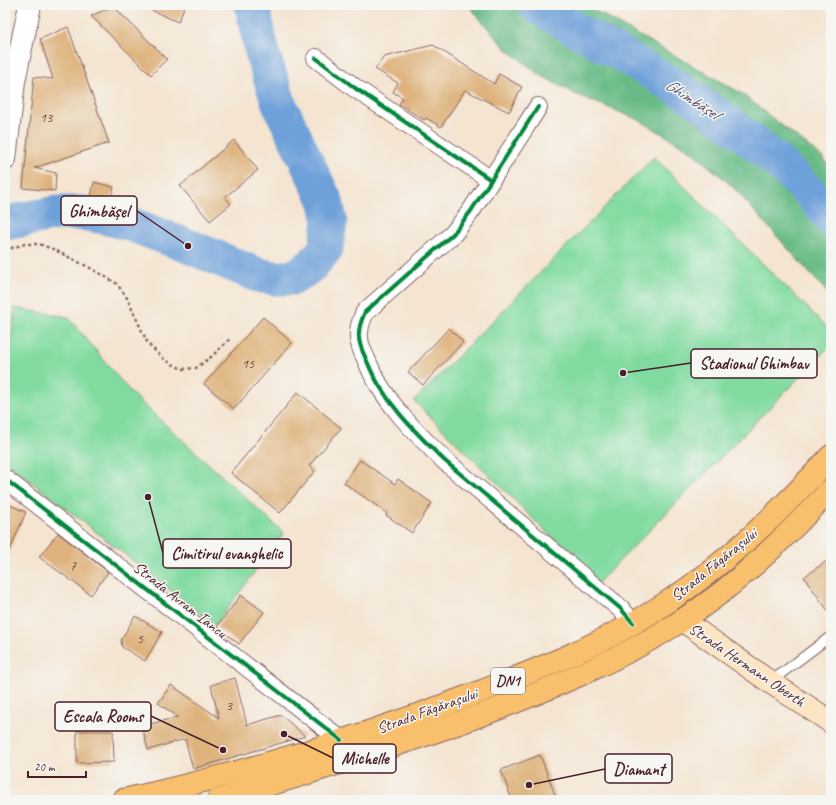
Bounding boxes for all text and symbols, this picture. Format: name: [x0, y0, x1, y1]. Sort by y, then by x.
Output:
water label: Ghimbășel: [661, 74, 728, 127]
house number: 13: [40, 109, 54, 126]
callout: Ghimbășel: [61, 196, 137, 225]
text: Ghimbășel: [69, 201, 133, 222]
callout: Stadionul Ghimbav: [691, 349, 817, 378]
text: Stadionul Ghimbav: [699, 353, 810, 374]
house number: 15: [242, 355, 255, 372]
street label: Strada Făgărașului: [667, 523, 763, 606]
callout: Cimitirul evanghelic: [163, 539, 291, 568]
text: Cimitirul evanghelic: [171, 543, 284, 564]
house number: 7: [70, 557, 77, 574]
street label: Strada Avram Iancu: [129, 557, 232, 643]
street label: Strada Hermann Oberth: [685, 619, 810, 712]
house number: 5: [137, 630, 144, 647]
road number: DN1: [491, 668, 525, 694]
street label: Strada Făgărașului: [374, 683, 482, 738]
house number: 3: [226, 697, 234, 714]
callout: Escala Rooms: [55, 702, 151, 731]
text: Escala Rooms: [63, 706, 145, 727]
callout: Michelle: [333, 744, 396, 773]
text: Michelle: [341, 748, 390, 769]
scale bar: [28, 753, 86, 779]
callout: Diamant: [605, 754, 672, 783]
text: 20 m: [34, 759, 56, 775]
text: Diamant: [614, 759, 667, 780]

